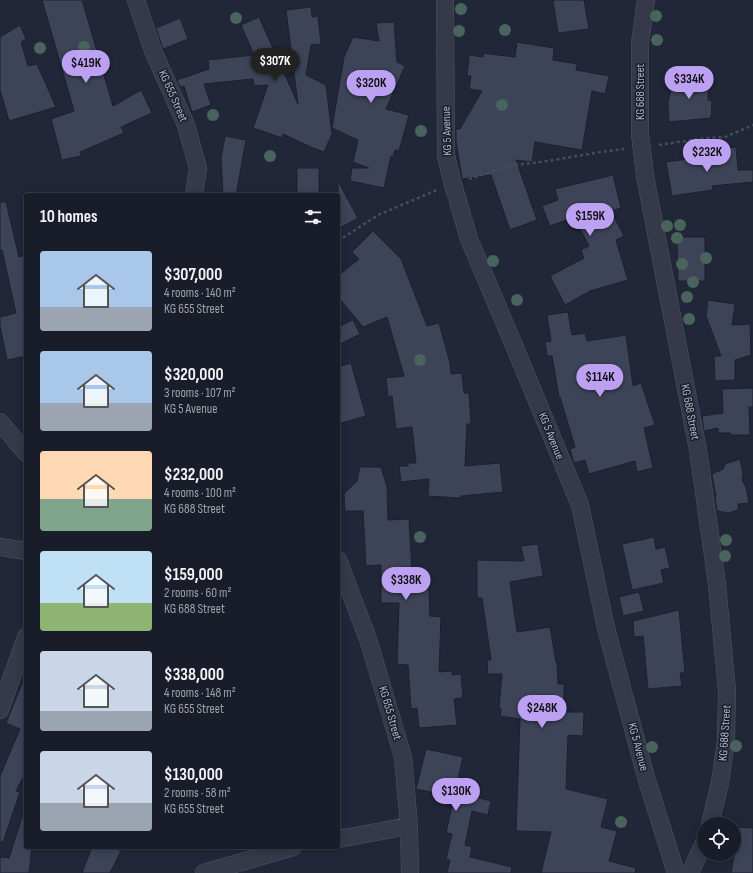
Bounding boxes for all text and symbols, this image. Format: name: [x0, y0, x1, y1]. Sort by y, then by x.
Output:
pin: $307K: [247, 48, 303, 82]
pin: $419K: [58, 50, 114, 84]
text: $307K: [260, 53, 290, 69]
text: $419K: [71, 55, 101, 71]
street label: KG 688 Street: [633, 64, 648, 120]
pin: $334K: [661, 66, 717, 100]
street label: KG 655 Street: [155, 68, 191, 125]
pin: $320K: [343, 70, 399, 104]
text: $334K: [674, 71, 704, 87]
text: $320K: [356, 75, 386, 91]
street label: KG 5 Avenue: [439, 106, 455, 156]
pin: $232K: [679, 139, 735, 173]
text: $232K: [692, 144, 722, 160]
pin: $159K: [562, 203, 618, 237]
icon: filters: [302, 206, 324, 228]
text: 10 homes: [40, 207, 97, 227]
text: $159K: [575, 208, 605, 224]
text: $307,000: [164, 265, 222, 285]
icon: home: [72, 267, 120, 315]
text: 4 rooms · 140 m²: [164, 285, 236, 301]
text: KG 655 Street: [164, 301, 224, 317]
pin: $114K: [572, 364, 628, 398]
text: $320,000: [164, 365, 224, 385]
icon: home: [72, 367, 120, 415]
text: $114K: [585, 369, 615, 385]
street label: KG 688 Street: [677, 383, 703, 441]
text: 3 rooms · 107 m²: [164, 385, 236, 401]
text: KG 5 Avenue: [164, 401, 217, 417]
street label: KG 5 Avenue: [535, 410, 567, 462]
text: $232,000: [164, 465, 223, 485]
icon: home: [72, 467, 120, 515]
text: 4 rooms · 100 m²: [164, 485, 236, 501]
text: KG 688 Street: [164, 501, 225, 517]
text: $159,000: [164, 565, 223, 585]
icon: home: [72, 567, 120, 615]
pin: $338K: [378, 567, 434, 601]
text: $338K: [391, 572, 421, 588]
text: 2 rooms · 60 m²: [164, 585, 231, 601]
text: KG 688 Street: [164, 601, 225, 617]
text: $338,000: [164, 665, 224, 685]
icon: home: [72, 667, 120, 715]
street label: KG 655 Street: [375, 684, 405, 742]
text: 4 rooms · 148 m²: [164, 685, 236, 701]
pin: $248K: [514, 695, 570, 729]
text: $248K: [527, 700, 557, 716]
text: KG 655 Street: [164, 701, 224, 717]
street label: KG 688 Street: [716, 704, 734, 762]
street label: KG 5 Avenue: [624, 721, 652, 773]
text: $130,000: [164, 765, 223, 785]
icon: home: [72, 767, 120, 815]
pin: $130K: [428, 778, 484, 812]
text: $130K: [441, 783, 471, 799]
text: 2 rooms · 58 m²: [164, 785, 231, 801]
text: KG 655 Street: [164, 801, 224, 817]
map controls: [697, 817, 741, 861]
button: locate: [697, 817, 741, 861]

